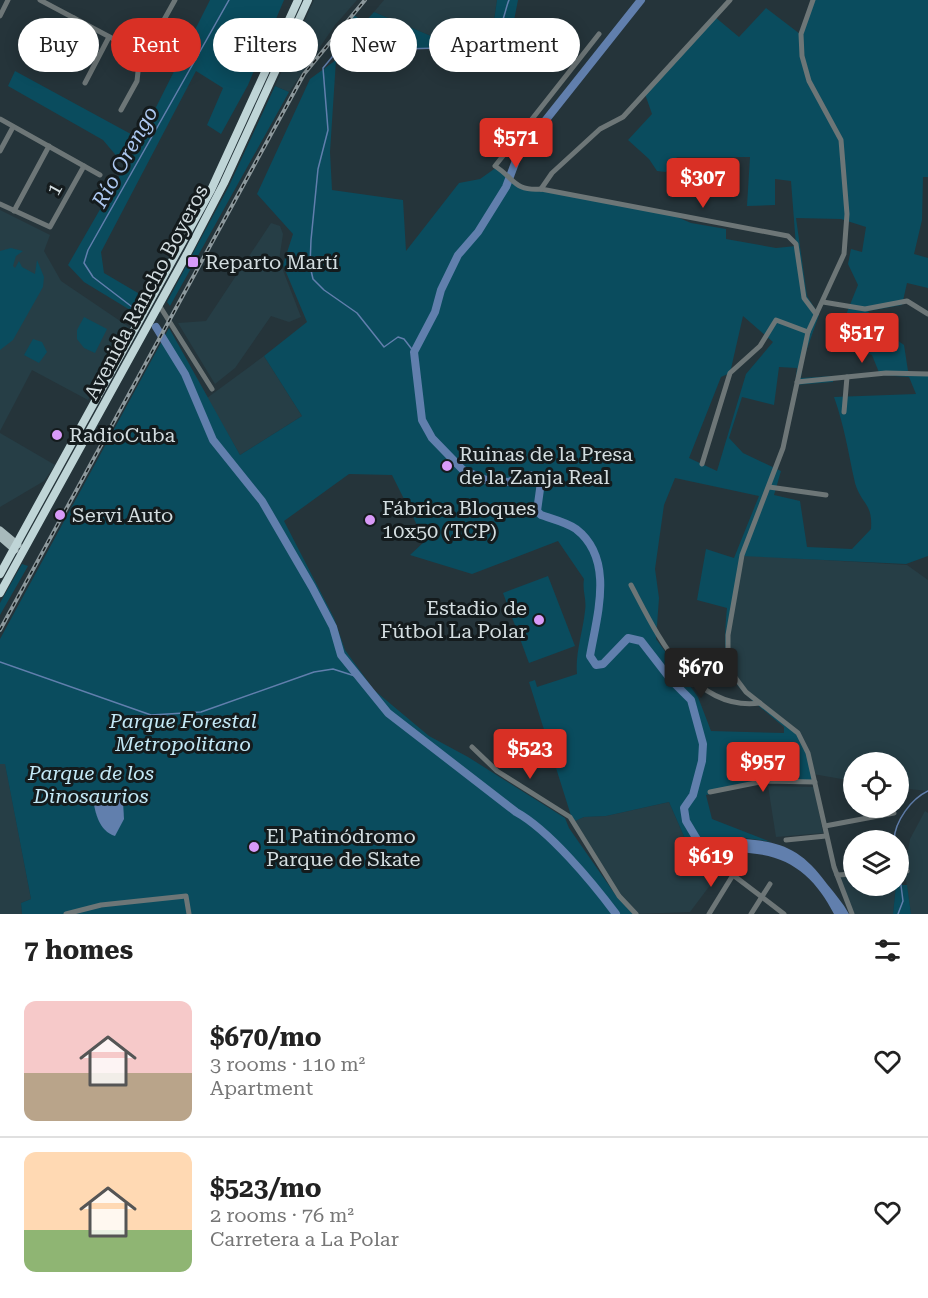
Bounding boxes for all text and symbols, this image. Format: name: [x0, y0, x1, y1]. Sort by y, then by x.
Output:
chip: Buy: [18, 18, 99, 72]
chip: Rent: [111, 18, 201, 72]
chip: Filters: [213, 18, 318, 72]
chip: New: [330, 18, 417, 72]
chip: Apartment: [429, 18, 580, 72]
water label: Río Orengo: [87, 102, 163, 213]
pin: $571: [480, 118, 552, 169]
text: $571: [494, 125, 538, 149]
pin: $307: [667, 158, 739, 209]
text: $307: [681, 165, 725, 189]
street label: 1: [41, 178, 67, 200]
street label: Avenida Rancho Boyeros: [79, 180, 213, 404]
place label: Reparto Martí: [205, 250, 338, 274]
marker: Reparto Martí: [186, 255, 200, 269]
pin: $517: [826, 313, 898, 364]
text: $517: [840, 320, 884, 344]
place label: RadioCuba: [69, 423, 175, 447]
marker: RadioCuba: [50, 428, 64, 442]
place label: Ruinas de la Presa de la Zanja Real: [459, 442, 633, 489]
marker: Ruinas de la Presa de la Zanja Real: [440, 459, 454, 473]
place label: Fábrica Bloques 10x50 (TCP): [382, 496, 536, 543]
place label: Servi Auto: [72, 503, 173, 527]
marker: Servi Auto: [53, 508, 67, 522]
marker: Fábrica Bloques 10x50 (TCP): [363, 513, 377, 527]
place label: Estadio de Fútbol La Polar: [380, 596, 527, 643]
marker: Estadio de Fútbol La Polar: [532, 613, 546, 627]
pin: $670: [665, 648, 737, 699]
text: $670: [679, 655, 723, 679]
park label: Parque Forestal Metropolitano: [108, 709, 257, 756]
pin: $523: [494, 729, 566, 780]
text: $523: [508, 736, 552, 760]
pin: $957: [727, 742, 799, 793]
text: $957: [741, 749, 785, 773]
map controls: [843, 752, 909, 896]
button: locate: [843, 752, 909, 818]
park label: Parque de los Dinosaurios: [27, 761, 154, 808]
place label: El Patinódromo Parque de Skate: [266, 824, 421, 871]
button: layers: [843, 830, 909, 896]
pin: $619: [675, 837, 747, 888]
marker: El Patinódromo Parque de Skate: [247, 840, 261, 854]
text: $619: [689, 844, 733, 868]
icon: filters: [871, 934, 904, 967]
text: 7 homes: [24, 935, 133, 965]
text: $670/mo: [210, 1022, 322, 1052]
icon: home: [72, 1025, 144, 1097]
icon: heart: [871, 1045, 904, 1078]
text: 3 rooms · 110 m²: [210, 1052, 365, 1076]
text: Apartment: [210, 1076, 313, 1100]
text: $523/mo: [210, 1173, 322, 1203]
icon: home: [72, 1176, 144, 1248]
icon: heart: [871, 1196, 904, 1229]
text: 2 rooms · 76 m²: [210, 1203, 354, 1227]
text: Carretera a La Polar: [210, 1227, 399, 1251]

